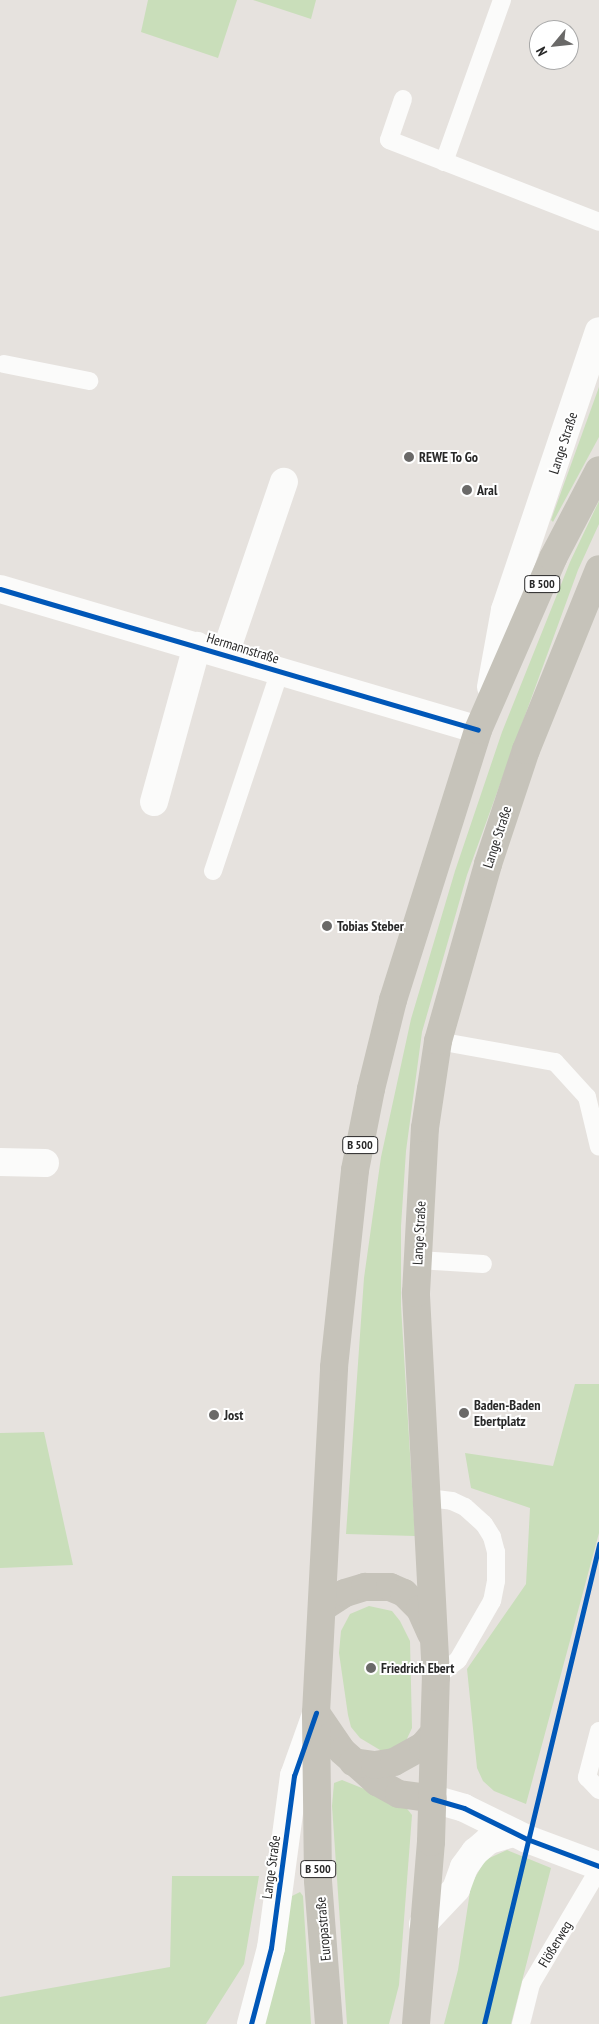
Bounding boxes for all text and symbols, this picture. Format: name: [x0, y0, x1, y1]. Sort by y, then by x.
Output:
north arrow: [529, 20, 579, 70]
text: N: [532, 44, 551, 59]
street label: Lange Straße: [545, 410, 581, 476]
place label: REWE To Go: [419, 449, 479, 465]
marker: REWE To Go: [403, 451, 415, 463]
place label: Aral: [477, 482, 497, 498]
marker: Aral: [461, 484, 473, 496]
road number: B 500: [523, 574, 561, 594]
street label: Hermannstraße: [205, 629, 281, 667]
street label: Lange Straße: [479, 804, 515, 870]
place label: Tobias Steber: [337, 918, 404, 934]
marker: Tobias Steber: [321, 920, 333, 932]
road number: B 500: [341, 1136, 379, 1154]
street label: Lange Straße: [409, 1201, 429, 1265]
place label: Baden-Baden Ebertplatz: [474, 1397, 540, 1430]
place label: Jost: [224, 1407, 243, 1423]
marker: Baden-Baden Ebertplatz: [458, 1407, 470, 1419]
marker: Jost: [208, 1409, 220, 1421]
place label: Friedrich Ebert: [381, 1660, 454, 1676]
marker: Friedrich Ebert: [365, 1662, 377, 1674]
street label: Lange Straße: [258, 1834, 284, 1900]
road number: B 500: [299, 1860, 337, 1878]
street label: Europastraße: [312, 1896, 334, 1962]
street label: Flößerweg: [535, 1918, 575, 1970]

